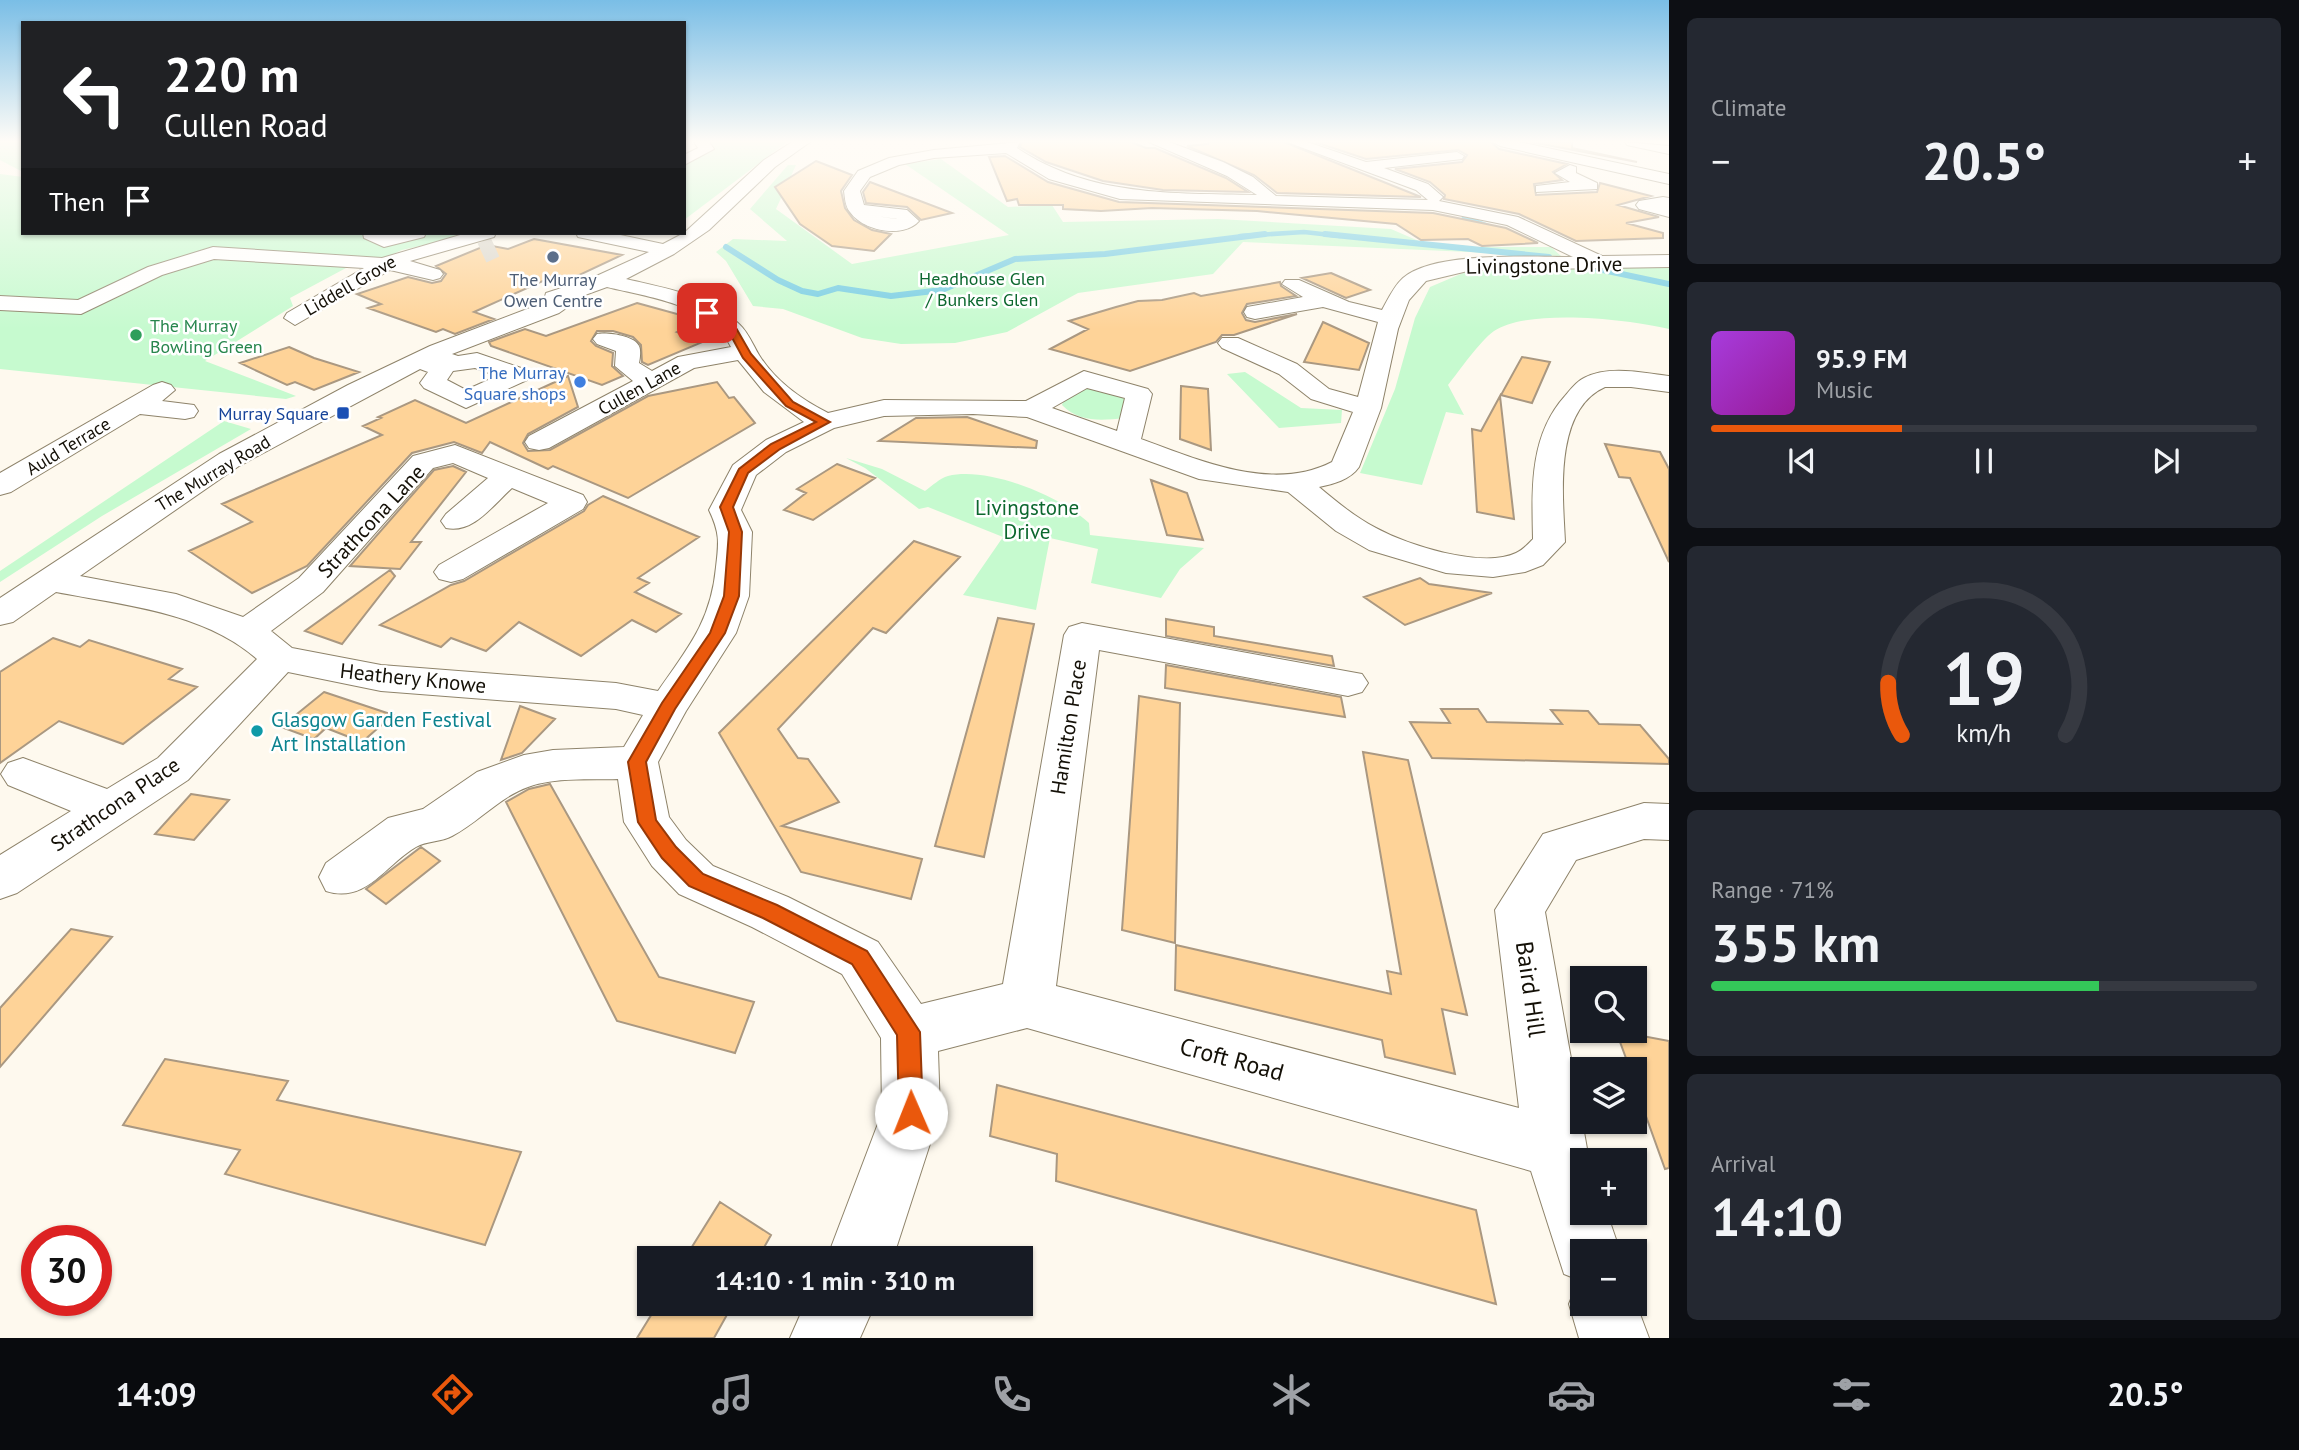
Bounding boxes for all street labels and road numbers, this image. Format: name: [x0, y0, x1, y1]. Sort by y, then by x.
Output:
street label: Liddell Grove: [300, 250, 400, 320]
street label: Livingstone Drive: [1465, 250, 1623, 280]
street label: Cullen Lane: [594, 356, 684, 420]
street label: Auld Terrace: [22, 412, 114, 480]
street label: The Murray Road: [152, 430, 274, 516]
street label: Strathcona Lane: [312, 459, 430, 583]
street label: Heathery Knowe: [339, 657, 487, 699]
street label: Hamilton Place: [1044, 657, 1092, 797]
street label: Strathcona Place: [45, 751, 185, 857]
street label: Baird Hill: [1509, 939, 1553, 1039]
street label: Croft Road: [1176, 1030, 1288, 1088]

